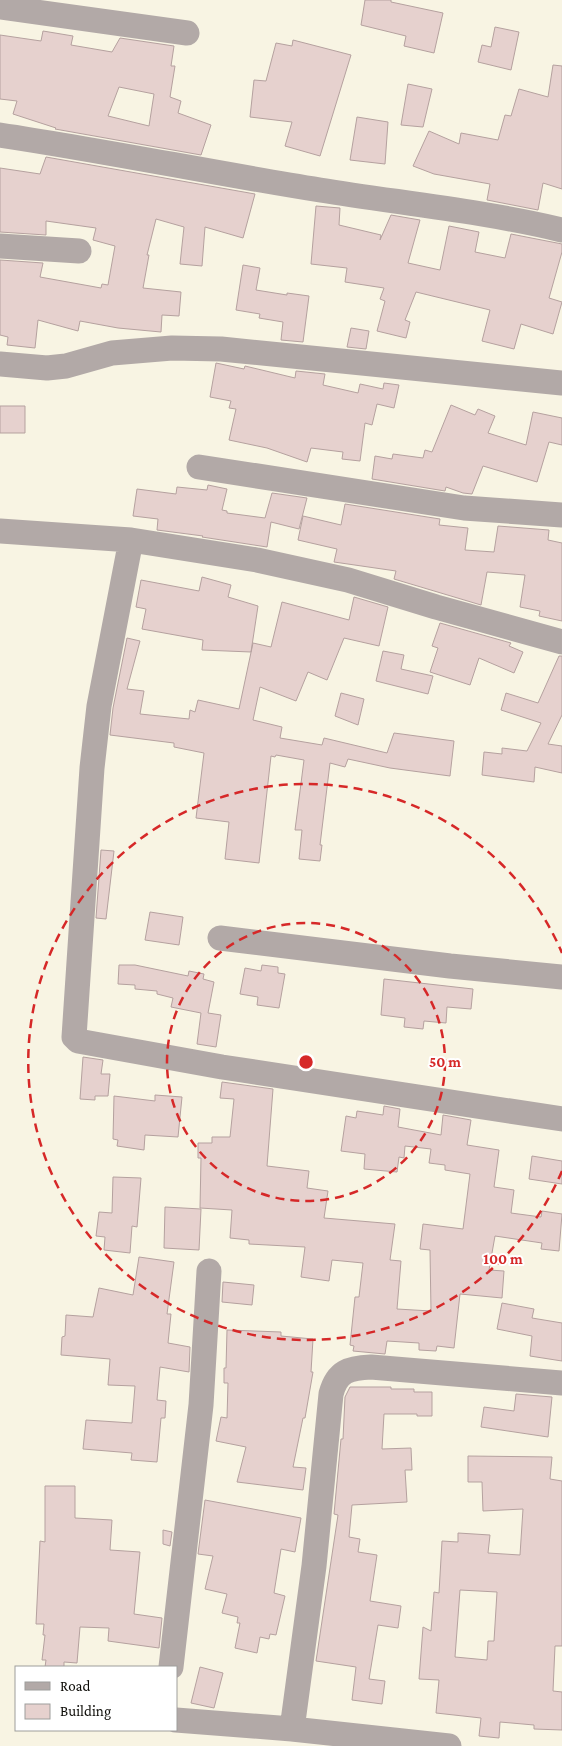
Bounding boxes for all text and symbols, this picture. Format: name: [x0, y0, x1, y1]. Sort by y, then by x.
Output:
centre of rings: [297, 1053, 315, 1071]
text: 50 m: [429, 1054, 461, 1070]
text: 100 m: [483, 1251, 523, 1267]
legend: [15, 1666, 178, 1731]
text: Road: [60, 1678, 91, 1694]
text: Building: [60, 1703, 111, 1720]

